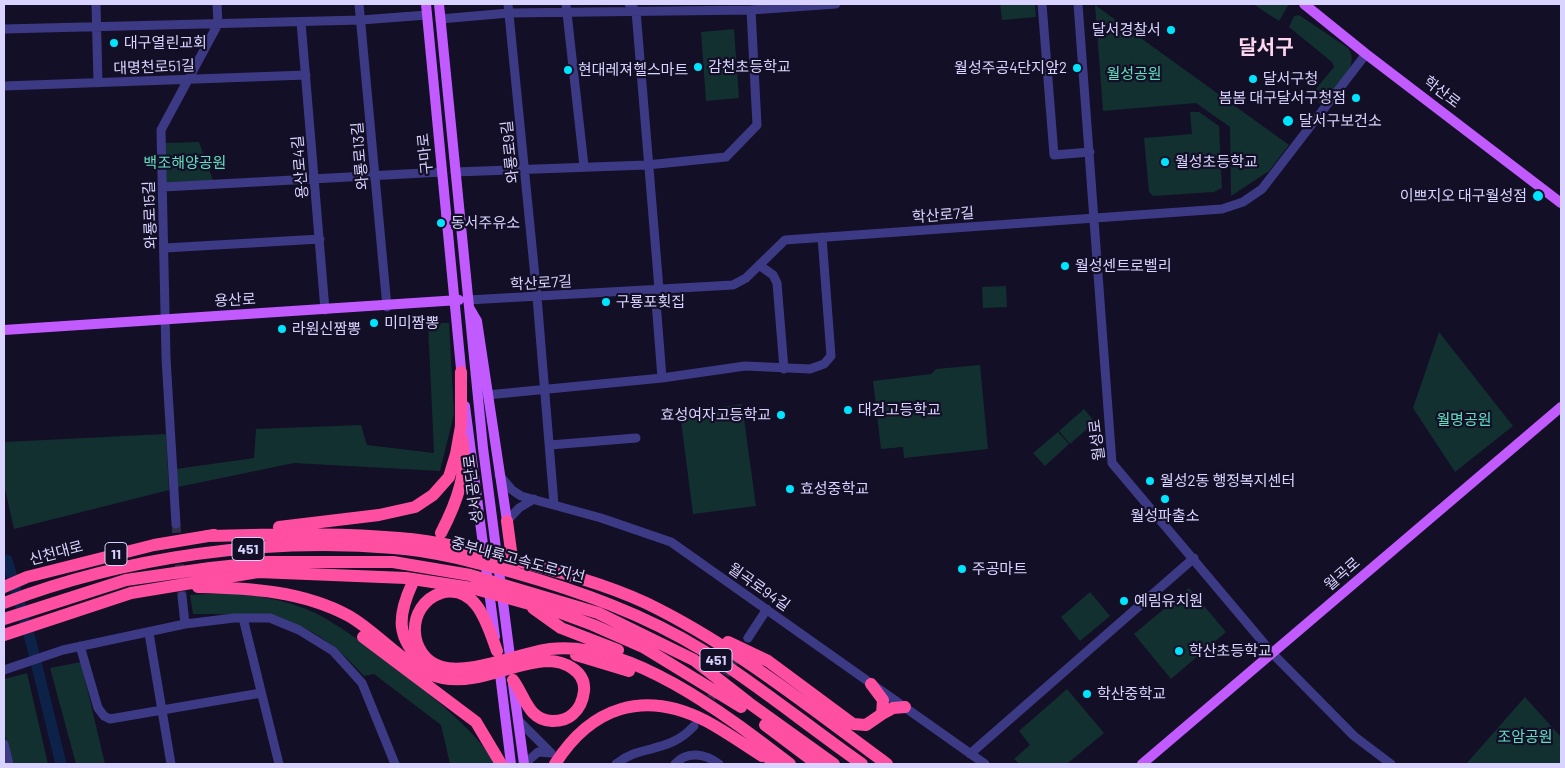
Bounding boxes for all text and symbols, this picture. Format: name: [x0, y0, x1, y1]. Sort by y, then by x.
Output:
place label: 달서경찰서: [1092, 21, 1161, 39]
marker: 달서경찰서: [1165, 24, 1177, 36]
place label: 대구열린교회: [124, 34, 207, 52]
district label: 달서구: [1238, 35, 1294, 59]
marker: 대구열린교회: [108, 37, 120, 49]
street label: 대명천로51길: [113, 57, 195, 77]
place label: 감천초등학교: [708, 58, 791, 76]
place label: 월성주공4단지앞2: [954, 59, 1067, 77]
place label: 현대레져헬스마트: [578, 61, 688, 79]
marker: 감천초등학교: [692, 61, 704, 73]
marker: 월성주공4단지앞2: [1071, 62, 1083, 74]
marker: 현대레져헬스마트: [562, 64, 574, 76]
park label: 월성공원: [1106, 65, 1162, 83]
place label: 달서구청: [1263, 70, 1318, 88]
street label: 학산로: [1420, 72, 1464, 112]
marker: 달서구청: [1247, 73, 1259, 85]
place label: 봄봄 대구달서구청점: [1219, 89, 1346, 107]
marker: 봄봄 대구달서구청점: [1350, 92, 1362, 104]
place label: 달서구보건소: [1299, 112, 1382, 130]
marker: 달서구보건소: [1281, 114, 1295, 128]
street label: 와룡로9길: [498, 120, 522, 184]
street label: 와룡로13길: [348, 121, 372, 191]
street label: 구마로: [414, 132, 436, 176]
street label: 용산로4길: [288, 135, 312, 199]
place label: 월성초등학교: [1175, 153, 1258, 171]
park label: 백조해양공원: [144, 154, 226, 172]
marker: 월성초등학교: [1159, 156, 1171, 168]
street label: 와룡로15길: [140, 181, 160, 249]
place label: 이쁘지오 대구월성점: [1400, 187, 1527, 205]
marker: 이쁘지오 대구월성점: [1531, 189, 1545, 203]
street label: 학산로7길: [911, 204, 975, 226]
place label: 동서주유소: [451, 214, 520, 232]
marker: 동서주유소: [435, 217, 447, 229]
place label: 월성센트로벨리: [1075, 257, 1172, 275]
marker: 월성센트로벨리: [1059, 260, 1071, 272]
street label: 학산로7길: [509, 272, 573, 294]
street label: 용산로: [214, 290, 256, 310]
place label: 구룡포횟집: [616, 293, 685, 311]
marker: 구룡포횟집: [600, 296, 612, 308]
place label: 미미짬뽕: [384, 314, 439, 332]
marker: 미미짬뽕: [368, 317, 380, 329]
place label: 라원신짬뽕: [292, 320, 361, 338]
marker: 라원신짬뽕: [276, 323, 288, 335]
place label: 대건고등학교: [858, 401, 941, 419]
marker: 대건고등학교: [842, 404, 854, 416]
place label: 효성여자고등학교: [661, 406, 771, 424]
marker: 효성여자고등학교: [775, 409, 787, 421]
park label: 월명공원: [1436, 411, 1492, 429]
street label: 월성로: [1086, 418, 1108, 462]
street label: 성서공단로: [460, 454, 486, 524]
place label: 월성2동 행정복지센터: [1160, 472, 1295, 490]
marker: 월성2동 행정복지센터: [1144, 475, 1156, 487]
place label: 효성중학교: [800, 480, 869, 498]
marker: 효성중학교: [784, 483, 796, 495]
marker: 월성파출소: [1159, 493, 1171, 505]
place label: 월성파출소: [1131, 507, 1199, 525]
street label: 중부내륙고속도로지선: [449, 533, 587, 587]
street label: 신천대로: [27, 537, 85, 569]
road number: 451: [232, 538, 264, 560]
road number: 11: [105, 542, 127, 566]
street label: 월곡로: [1320, 554, 1364, 594]
street label: 월곡로94길: [725, 559, 793, 615]
place label: 주공마트: [972, 560, 1027, 578]
marker: 주공마트: [956, 563, 968, 575]
place label: 예림유치원: [1134, 592, 1203, 610]
marker: 예림유치원: [1118, 595, 1130, 607]
place label: 학산초등학교: [1189, 642, 1272, 660]
marker: 학산초등학교: [1173, 645, 1185, 657]
road number: 451: [700, 648, 732, 672]
place label: 학산중학교: [1097, 685, 1166, 703]
marker: 학산중학교: [1081, 688, 1093, 700]
park label: 조암공원: [1497, 728, 1553, 746]

